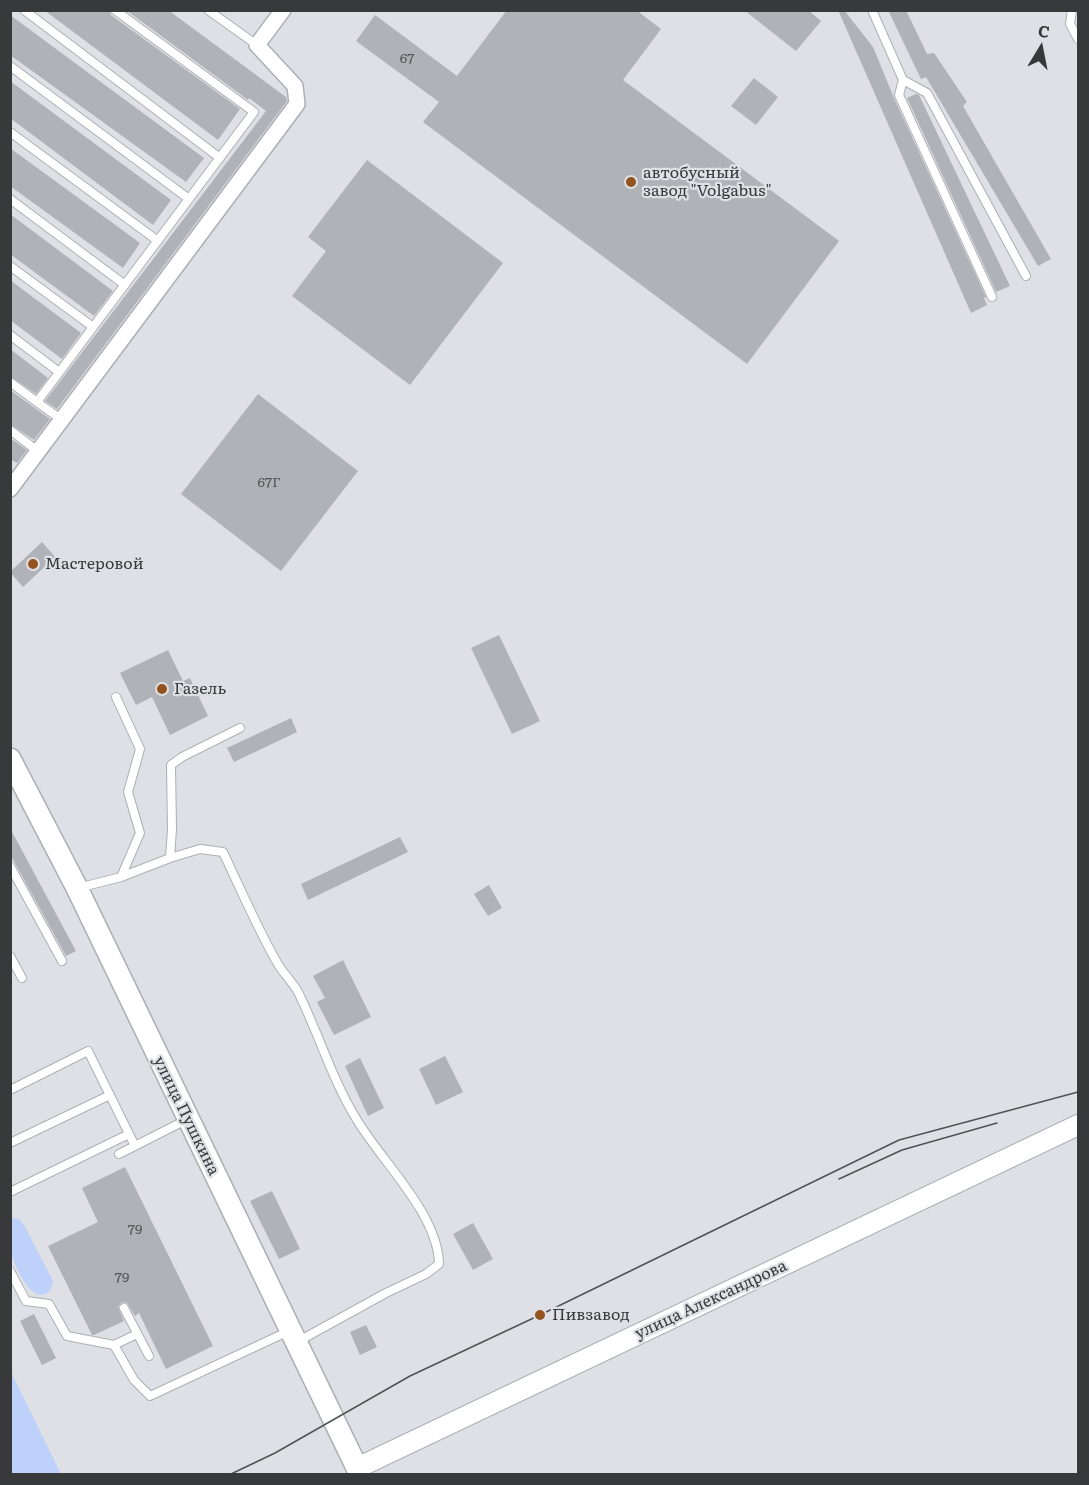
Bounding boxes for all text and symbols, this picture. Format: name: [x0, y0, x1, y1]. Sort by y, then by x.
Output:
text: С: [1036, 17, 1052, 43]
north arrow: [1011, 18, 1071, 78]
house number: 67: [400, 51, 414, 67]
place label: автобусный завод "Volgabus": [643, 163, 772, 201]
marker: автобусный завод "Volgabus": [624, 175, 638, 189]
house number: 67Г: [257, 475, 281, 491]
place label: Мастеровой: [45, 554, 144, 574]
marker: Мастеровой: [26, 557, 40, 571]
place label: Газель: [174, 679, 226, 699]
marker: Газель: [155, 682, 169, 696]
street label: улица Пушкина: [149, 1053, 223, 1179]
house number: 79: [128, 1222, 142, 1238]
street label: улица Александрова: [632, 1256, 790, 1344]
house number: 79: [115, 1270, 129, 1286]
place label: Пивзавод: [552, 1305, 630, 1325]
marker: Пивзавод: [533, 1308, 547, 1322]

